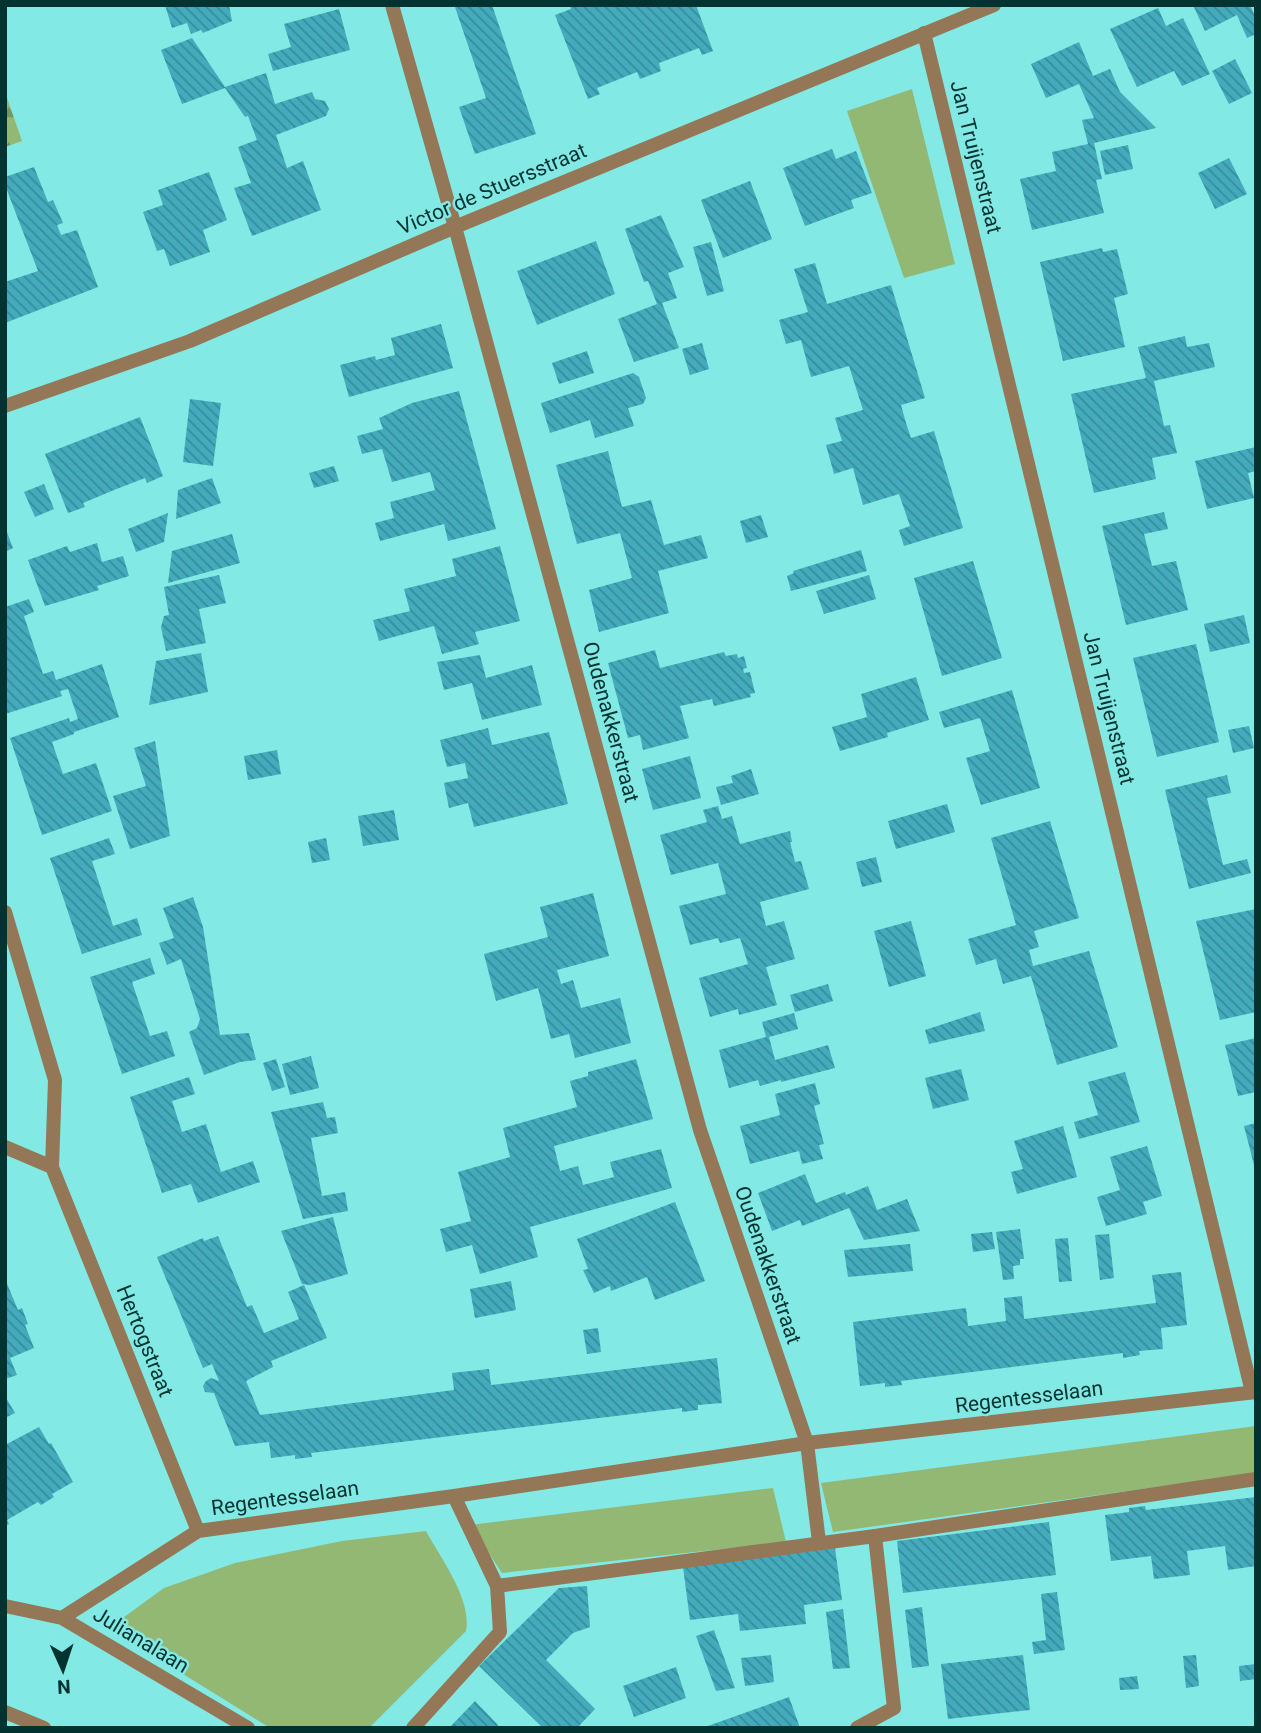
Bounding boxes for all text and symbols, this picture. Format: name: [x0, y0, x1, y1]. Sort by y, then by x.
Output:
street label: Jan Truijenstraat: [945, 78, 1007, 236]
street label: Victor de Stuersstraat: [394, 138, 590, 240]
street label: Jan Truijenstraat: [1078, 629, 1140, 787]
street label: Oudenakkerstraat: [578, 639, 644, 805]
street label: Oudenakkerstraat: [730, 1183, 806, 1347]
street label: Hertogstraat: [112, 1282, 178, 1400]
street label: Regentesselaan: [954, 1376, 1104, 1418]
street label: Regentesselaan: [210, 1476, 360, 1520]
street label: Julianalaan: [89, 1602, 193, 1678]
north arrow: [28, 1635, 98, 1705]
text: N: [57, 1675, 71, 1698]

